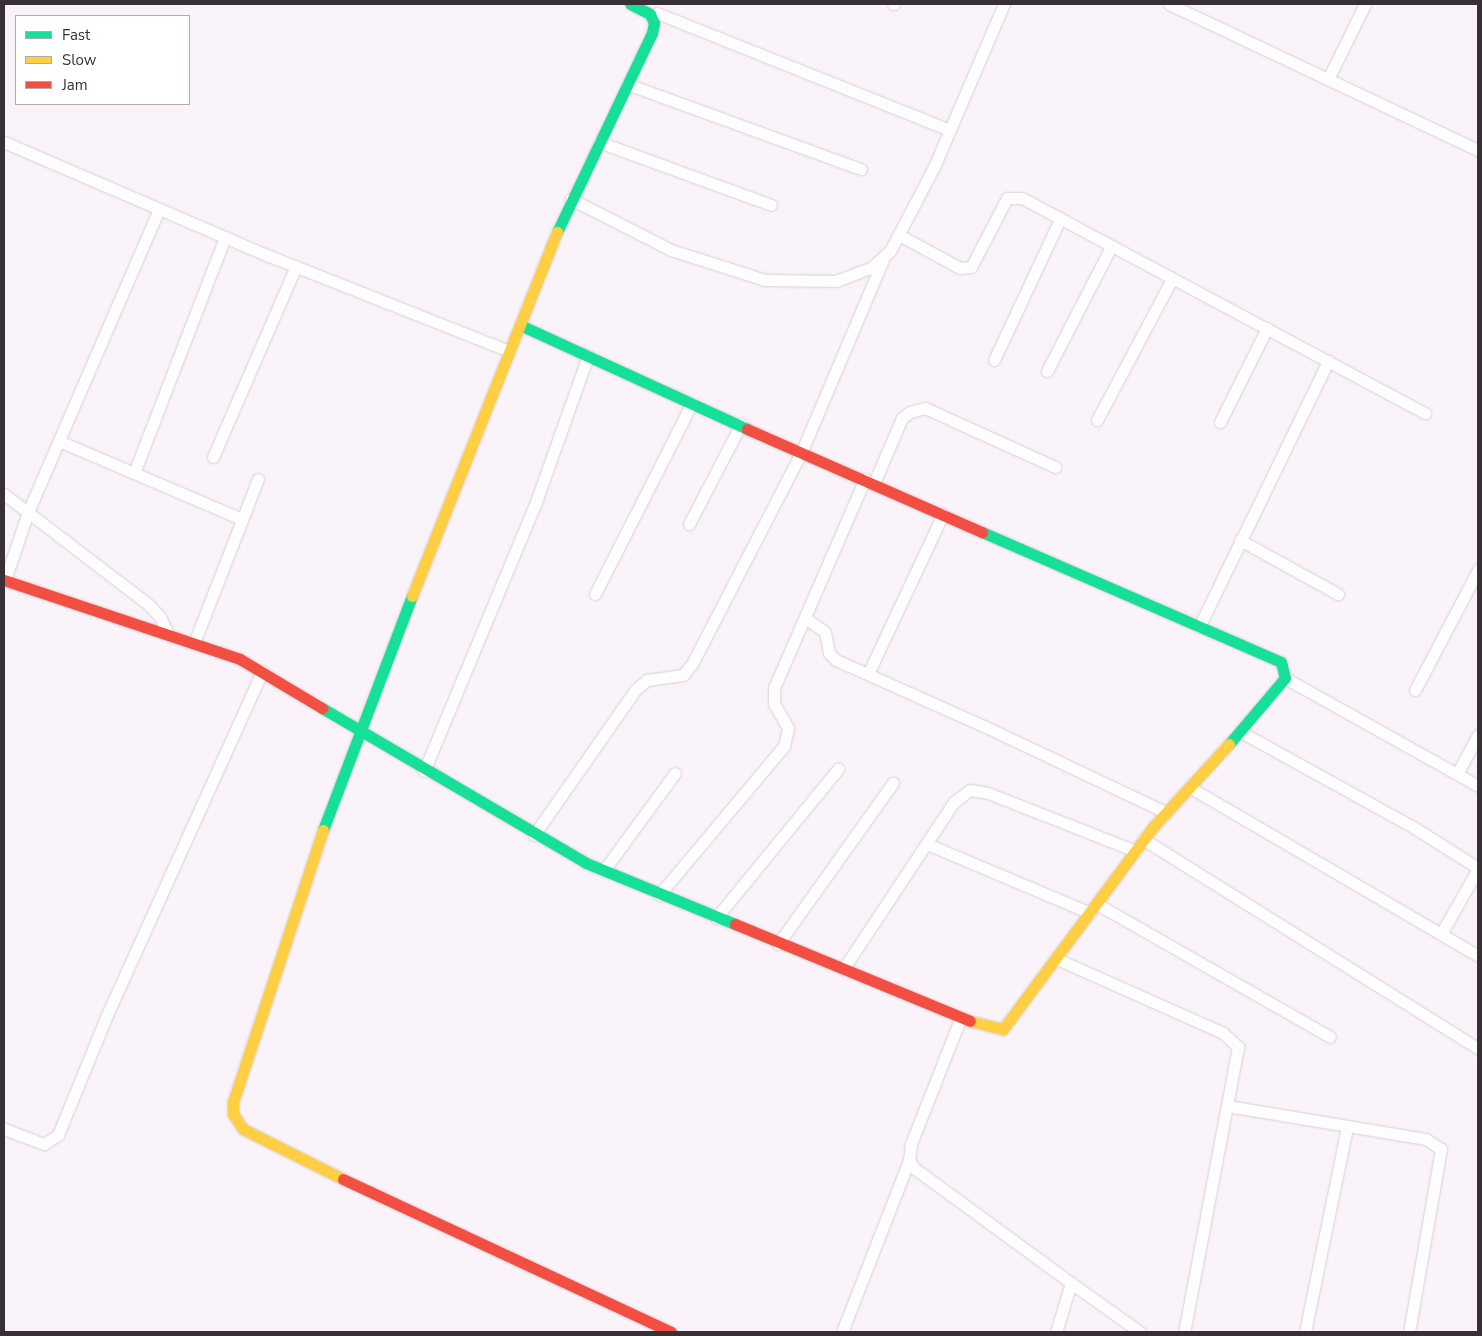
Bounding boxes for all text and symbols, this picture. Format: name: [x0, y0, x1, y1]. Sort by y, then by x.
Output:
legend: [15, 15, 190, 105]
text: Fast: [62, 25, 90, 45]
text: Slow: [62, 50, 96, 70]
text: Jam: [62, 75, 88, 95]

